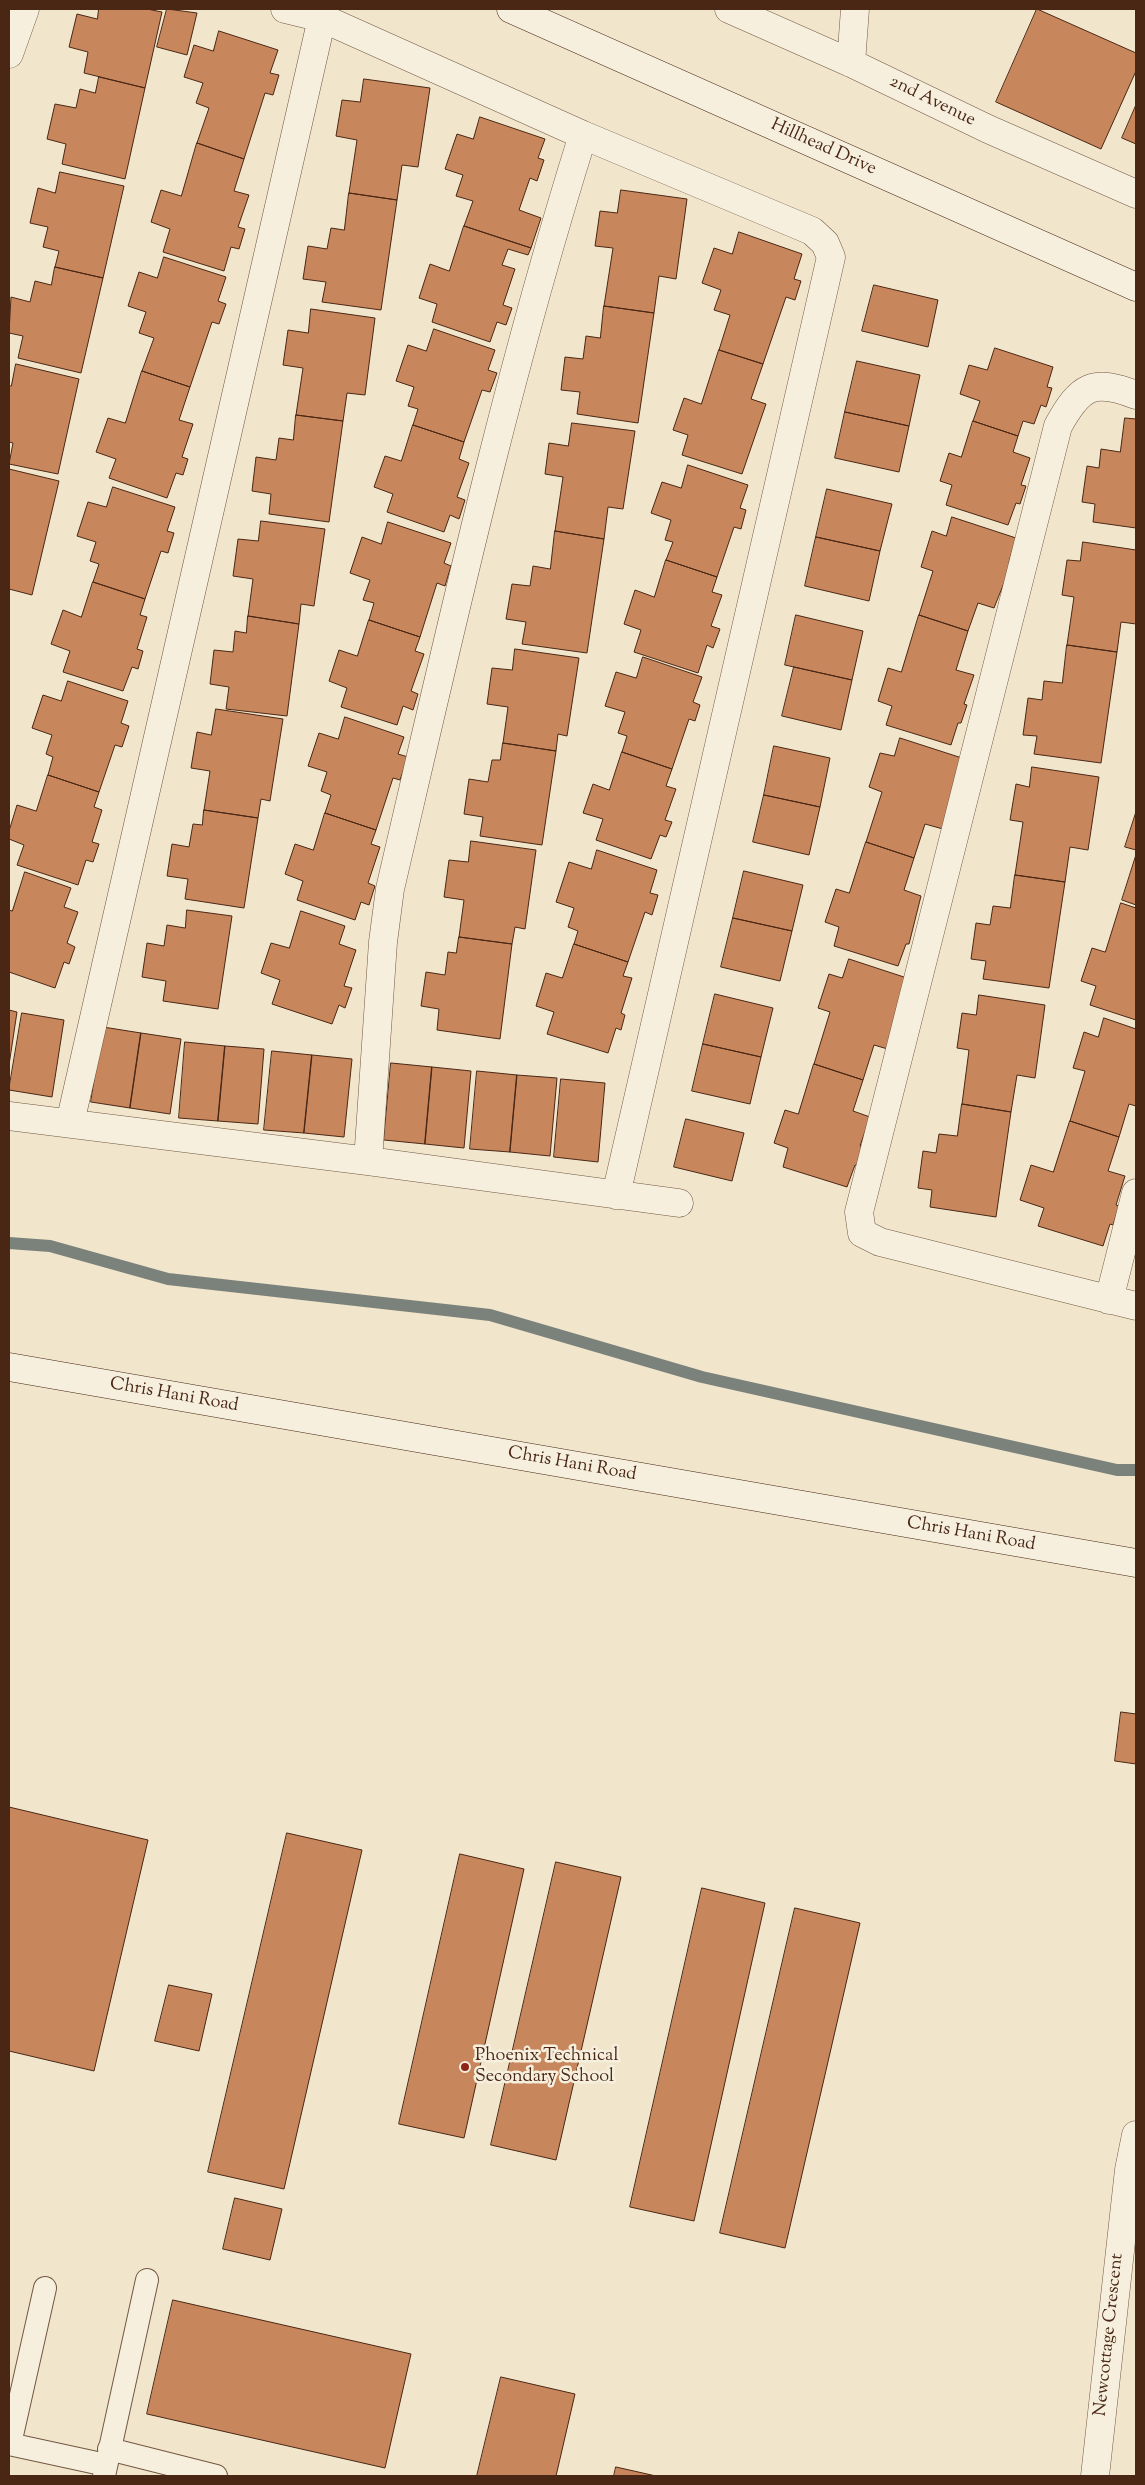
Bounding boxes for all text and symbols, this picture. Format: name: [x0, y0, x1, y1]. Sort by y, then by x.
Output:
street label: 2nd Avenue: [885, 72, 979, 132]
street label: Hillhead Drive: [767, 115, 879, 181]
street label: Chris Hani Road: [108, 1374, 240, 1418]
street label: Chris Hani Road: [506, 1443, 638, 1487]
street label: Chris Hani Road: [905, 1513, 1037, 1557]
place label: Phoenix Technical Secondary School: [475, 2046, 618, 2088]
marker: Phoenix Technical Secondary School: [459, 2061, 471, 2073]
street label: Newcottage Crescent: [1091, 2252, 1129, 2418]

